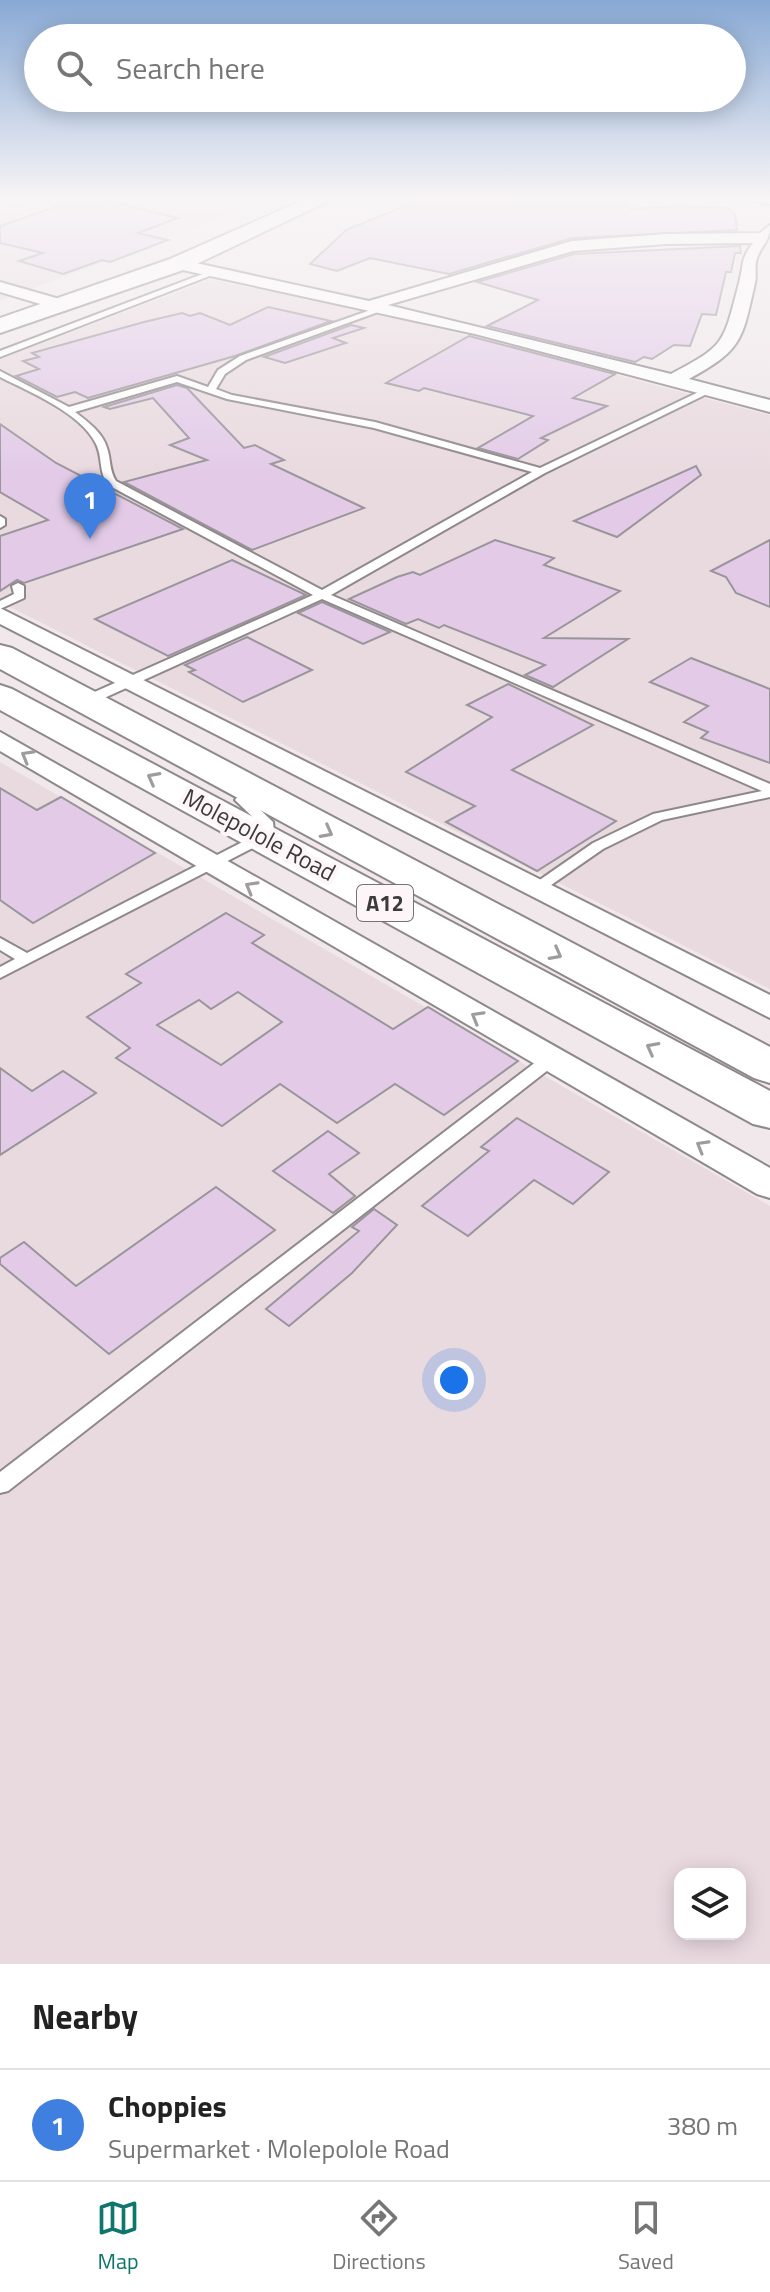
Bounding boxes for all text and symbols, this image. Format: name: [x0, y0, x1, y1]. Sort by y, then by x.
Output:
search box: [24, 24, 746, 112]
text: Search here: [116, 45, 265, 91]
icon: search: [52, 46, 96, 90]
pin: 1: [64, 473, 116, 539]
one-way arrow: [21, 750, 36, 766]
one-way arrow: [146, 772, 161, 787]
street label: Molepolole Road: [176, 779, 342, 890]
one-way arrow: [318, 822, 333, 837]
one-way arrow: [246, 881, 260, 897]
road number: A12: [357, 885, 413, 921]
one-way arrow: [548, 944, 563, 959]
one-way arrow: [471, 1011, 486, 1027]
one-way arrow: [647, 1042, 661, 1058]
one-way arrow: [697, 1140, 711, 1156]
your location: [434, 1360, 474, 1400]
map controls: [674, 1868, 746, 1940]
button: layers: [674, 1868, 746, 1940]
text: Nearby: [32, 1990, 138, 2042]
text: Choppies: [108, 2083, 227, 2129]
text: 1: [51, 2106, 65, 2145]
text: 380 m: [667, 2106, 738, 2145]
text: Supermarket · Molepolole Road: [108, 2129, 450, 2168]
tab: Map: [96, 2196, 140, 2278]
tab: Directions: [332, 2196, 426, 2278]
tab: Saved: [618, 2196, 674, 2278]

